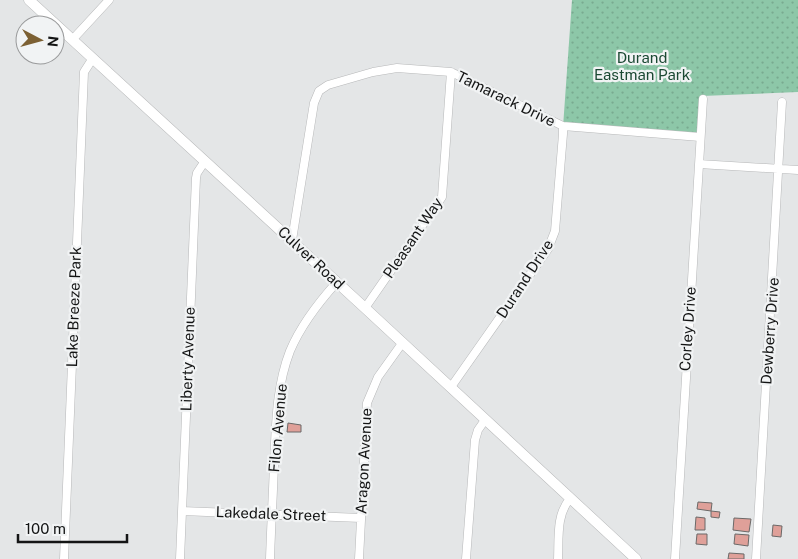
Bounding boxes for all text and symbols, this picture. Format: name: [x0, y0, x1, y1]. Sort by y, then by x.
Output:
north arrow: [15, 15, 65, 65]
text: N: [44, 35, 61, 48]
park label: Durand Eastman Park: [594, 49, 690, 83]
street label: Tamarack Drive: [454, 67, 558, 130]
street label: Pleasant Way: [379, 194, 446, 281]
street label: Culver Road: [275, 223, 348, 293]
street label: Durand Drive: [493, 236, 556, 321]
street label: Lake Breeze Park: [63, 246, 84, 368]
street label: Dewberry Drive: [757, 277, 782, 385]
street label: Corley Drive: [676, 286, 699, 372]
street label: Liberty Avenue: [177, 306, 198, 412]
street label: Filon Avenue: [265, 383, 290, 473]
street label: Aragon Avenue: [352, 408, 375, 514]
street label: Lakedale Street: [215, 503, 327, 524]
scale bar: [18, 512, 126, 544]
text: 100 m: [25, 520, 66, 537]

